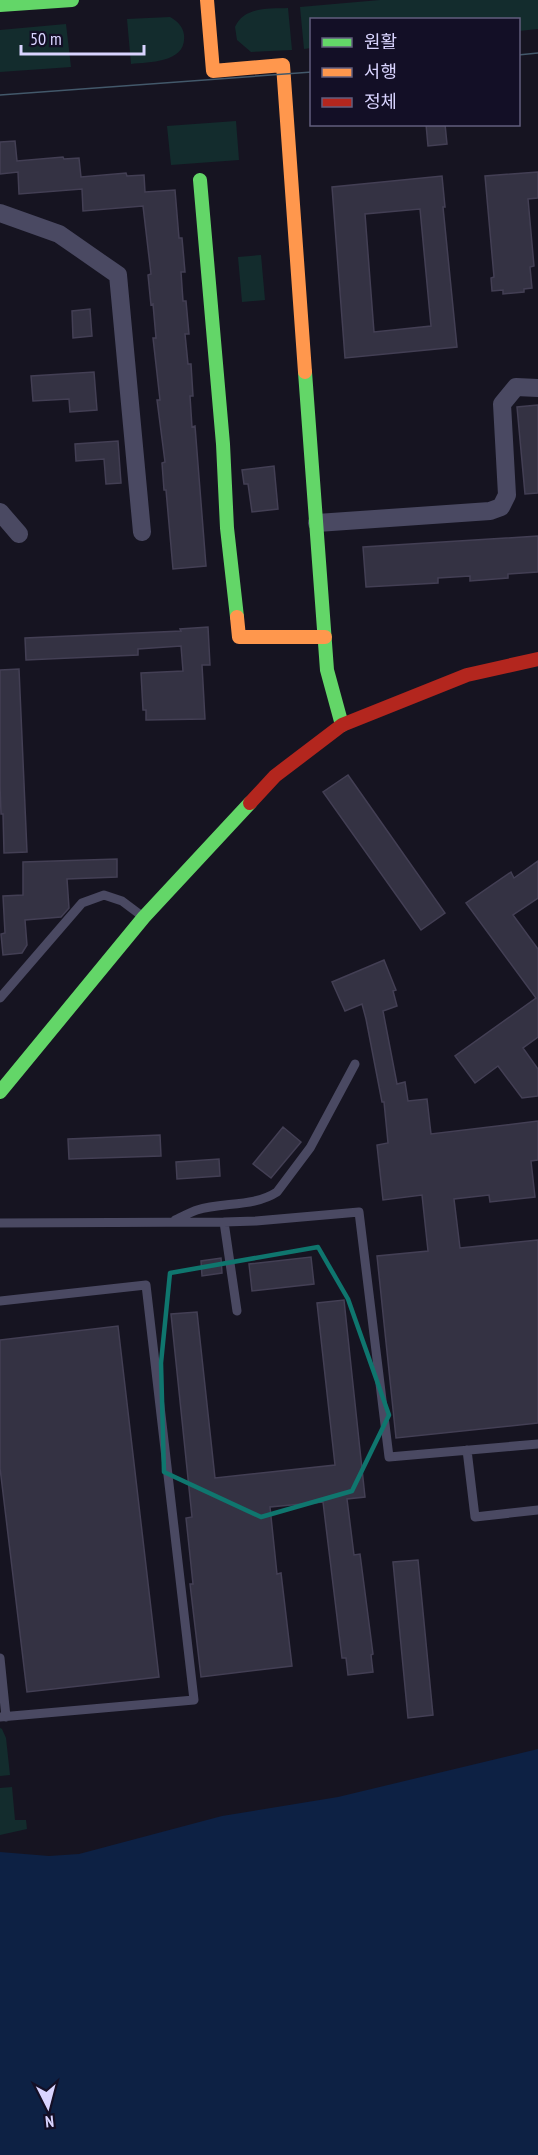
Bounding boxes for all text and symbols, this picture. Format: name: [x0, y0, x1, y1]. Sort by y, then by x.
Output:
scale bar: [21, 18, 144, 56]
legend: [310, 18, 520, 126]
text: 50 m: [30, 27, 62, 50]
text: 원활: [364, 30, 397, 53]
text: 서행: [364, 60, 397, 83]
text: 정체: [364, 90, 397, 113]
north arrow: [18, 2077, 78, 2137]
text: N: [44, 2112, 55, 2132]

